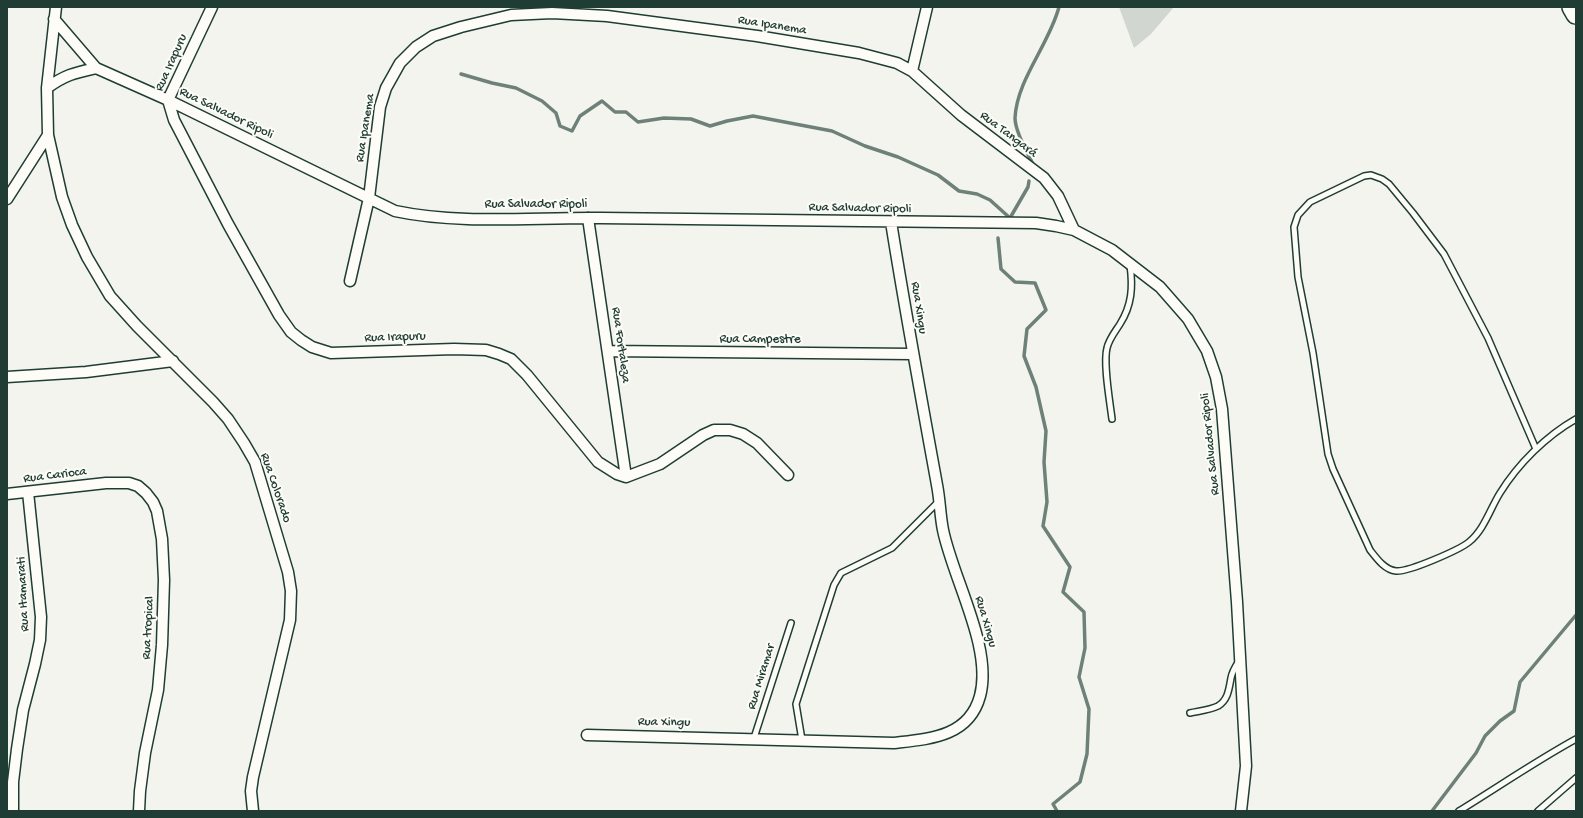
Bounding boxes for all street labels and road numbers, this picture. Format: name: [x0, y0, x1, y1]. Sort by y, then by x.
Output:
street label: Rua Ipanema: [737, 13, 807, 39]
street label: Rua Irapuru: [152, 32, 192, 94]
street label: Rua Salvador Ripoli: [176, 84, 276, 144]
street label: Rua Ipanema: [353, 93, 379, 163]
street label: Rua Tangará: [976, 108, 1040, 162]
street label: Rua Salvador Ripoli: [485, 197, 587, 213]
street label: Rua Salvador Ripoli: [808, 200, 912, 218]
street label: Rua Xingu: [906, 281, 930, 335]
street label: Rua Fortaleza: [607, 306, 633, 384]
street label: Rua Irapuru: [364, 329, 426, 347]
street label: Rua Campestre: [719, 332, 801, 348]
street label: Rua Salvador Ripoli: [1198, 392, 1224, 496]
street label: Rua Colorado: [256, 451, 294, 525]
street label: Rua Carioca: [23, 464, 87, 488]
street label: Rua Itamarati: [14, 556, 34, 632]
street label: Rua Xingu: [970, 595, 1000, 649]
street label: Rua tropical: [140, 596, 158, 660]
street label: Rua Miramar: [745, 642, 779, 712]
street label: Rua Xingu: [638, 715, 690, 731]

